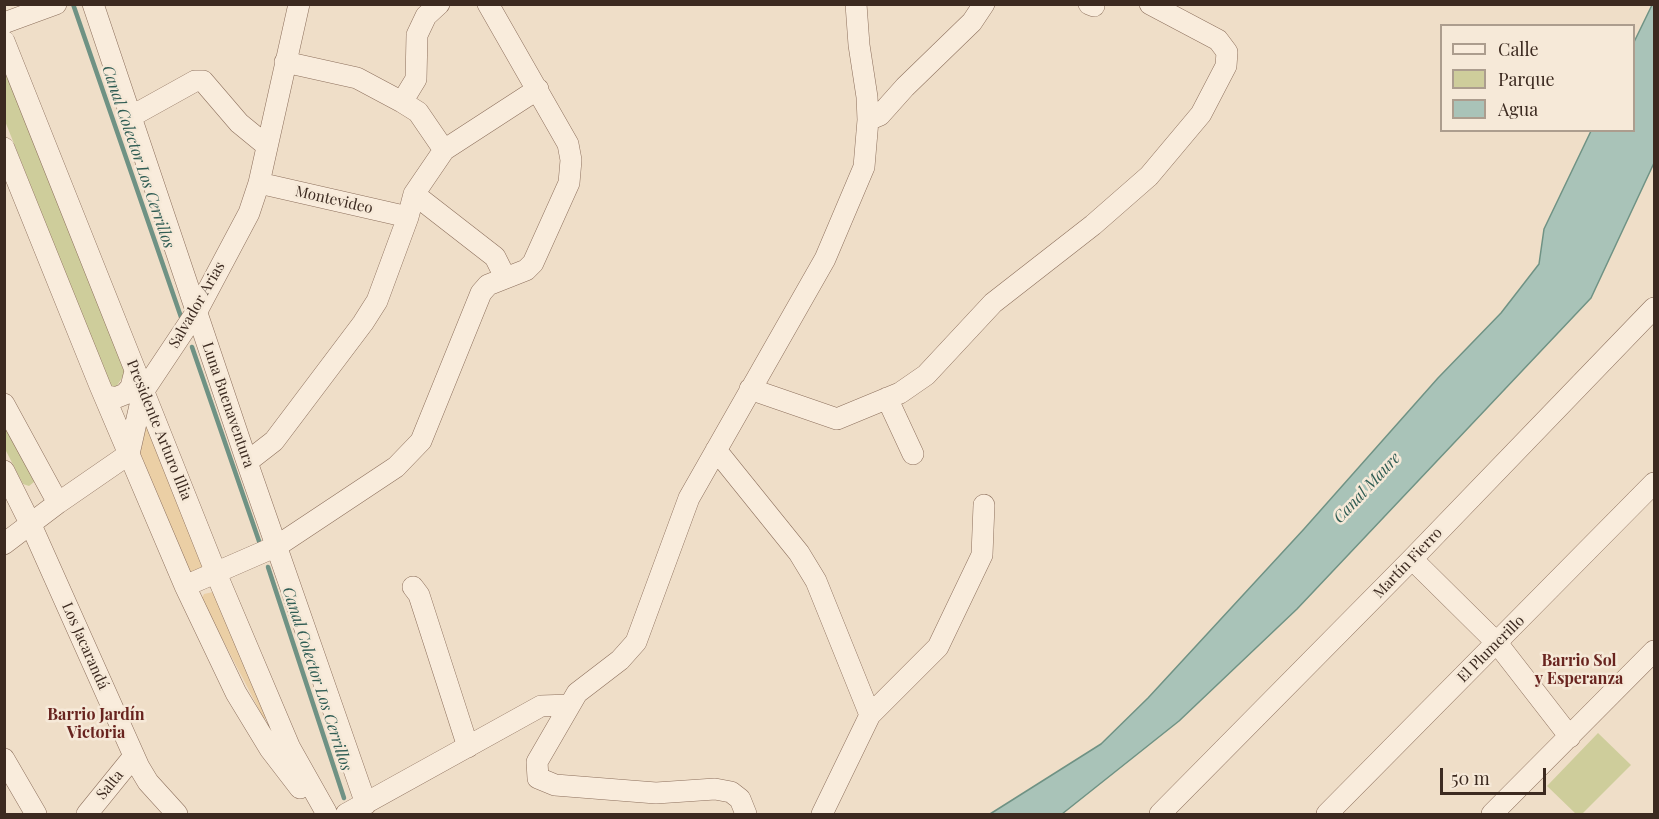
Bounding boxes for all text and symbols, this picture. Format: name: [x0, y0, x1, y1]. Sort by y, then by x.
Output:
legend: [1440, 24, 1635, 132]
text: Calle: [1498, 37, 1539, 61]
water label: Canal Colector Los Cerrillos: [98, 63, 178, 251]
text: Parque: [1498, 67, 1555, 91]
text: Agua: [1498, 97, 1538, 121]
street label: Montevideo: [293, 182, 375, 218]
street label: Salvador Arias: [165, 259, 229, 351]
street label: Luna Buenaventura: [198, 340, 258, 470]
street label: Presidente Arturo Illia: [123, 357, 195, 503]
water label: Canal Maure: [1329, 449, 1405, 527]
street label: Martín Fierro: [1370, 524, 1446, 602]
water label: Canal Colector Los Cerrillos: [278, 585, 356, 773]
street label: Los Jacarandá: [58, 600, 112, 692]
street label: El Plumerillo: [1454, 612, 1528, 686]
district label: Barrio Sol y Esperanza: [1535, 651, 1623, 689]
district label: Barrio Jardín Victoria: [47, 705, 145, 743]
scale bar: [1443, 756, 1550, 794]
text: 50 m: [1451, 766, 1490, 790]
street label: Salta: [93, 767, 127, 803]

